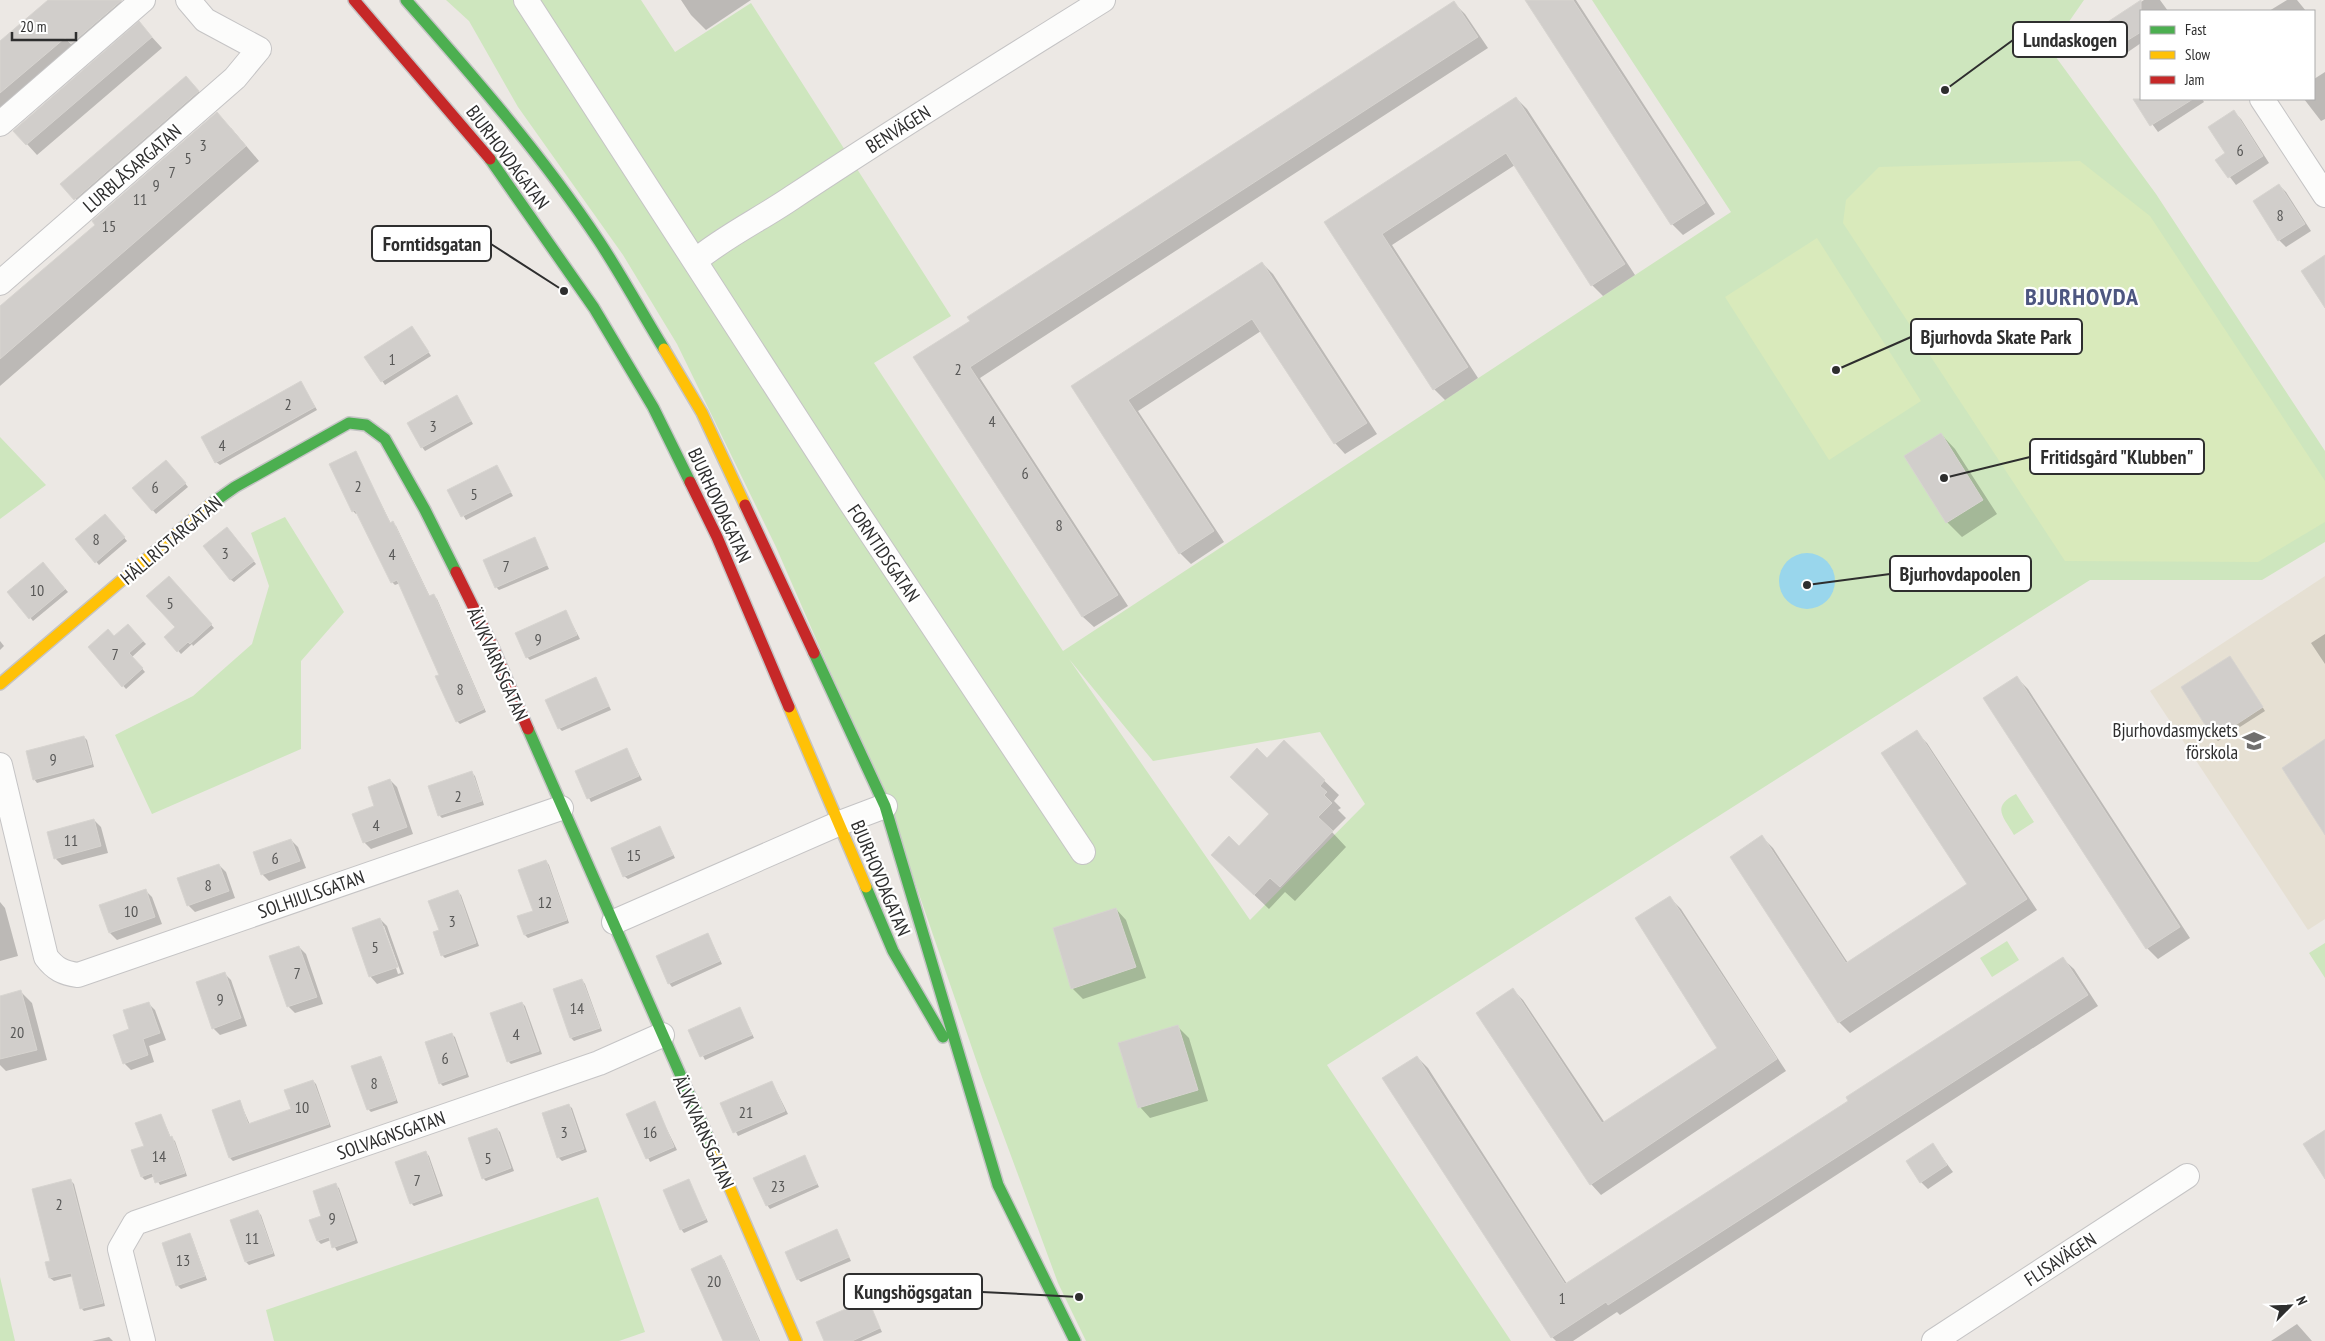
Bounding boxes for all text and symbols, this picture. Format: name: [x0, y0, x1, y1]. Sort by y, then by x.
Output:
scale bar: [12, 10, 76, 42]
legend: [2140, 10, 2315, 100]
text: 20 m: [20, 17, 46, 36]
text: Fast: [2185, 20, 2206, 39]
callout: Lundaskogen: [2013, 22, 2127, 57]
text: Lundaskogen: [2023, 27, 2117, 53]
text: Slow: [2185, 45, 2210, 64]
text: Jam: [2184, 70, 2204, 89]
street label: BJURHOVDAGATAN: [461, 100, 555, 214]
street label: BENVÄGEN: [861, 100, 935, 158]
street label: LURBLÅSARGATAN: [78, 119, 186, 217]
house number: 3: [199, 135, 207, 155]
house number: 6: [2236, 140, 2244, 160]
house number: 5: [184, 148, 192, 168]
house number: 7: [168, 162, 176, 182]
house number: 9: [152, 175, 160, 195]
house number: 11: [133, 189, 147, 209]
house number: 8: [2276, 205, 2284, 225]
house number: 15: [102, 216, 116, 236]
callout: Forntidsgatan: [372, 226, 491, 261]
text: Forntidsgatan: [383, 231, 481, 257]
district label: BJURHOVDA: [2025, 281, 2139, 312]
callout: Bjurhovda Skate Park: [1911, 319, 2082, 354]
text: Bjurhovda Skate Park: [1920, 324, 2072, 350]
house number: 1: [388, 349, 396, 369]
house number: 2: [954, 359, 962, 379]
house number: 2: [284, 394, 292, 414]
house number: 4: [988, 411, 996, 431]
house number: 3: [429, 416, 437, 436]
house number: 4: [218, 435, 226, 455]
callout: Fritidsgård "Klubben": [2030, 439, 2204, 474]
street label: BJURHOVDAGATAN: [683, 444, 757, 566]
text: Fritidsgård "Klubben": [2041, 444, 2193, 470]
house number: 6: [1021, 463, 1029, 483]
house number: 2: [354, 476, 362, 496]
house number: 6: [151, 477, 159, 497]
house number: 5: [470, 484, 478, 504]
street label: HÄLLRISTARGATAN: [115, 490, 227, 590]
street label: FORNTIDSGATAN: [843, 500, 925, 606]
house number: 8: [1055, 515, 1063, 535]
house number: 8: [92, 529, 100, 549]
house number: 3: [221, 543, 229, 563]
house number: 4: [388, 544, 396, 564]
house number: 7: [502, 556, 510, 576]
callout: Bjurhovdapoolen: [1890, 556, 2031, 591]
text: Bjurhovdapoolen: [1899, 561, 2021, 587]
house number: 10: [30, 580, 44, 600]
house number: 5: [166, 593, 174, 613]
street label: ÄLVKVARNSGATAN: [462, 604, 534, 724]
house number: 9: [534, 629, 542, 649]
house number: 7: [111, 644, 119, 664]
house number: 8: [456, 679, 464, 699]
place label: Bjurhovdasmyckets förskola: [2113, 718, 2238, 764]
school or university icon: Bjurhovdasmyckets förskola: [2241, 728, 2267, 754]
house number: 9: [49, 749, 57, 769]
house number: 2: [454, 786, 462, 806]
house number: 4: [372, 815, 380, 835]
street label: BJURHOVDAGATAN: [846, 816, 916, 940]
house number: 11: [64, 830, 78, 850]
house number: 15: [627, 845, 641, 865]
house number: 6: [271, 848, 279, 868]
street label: SOLHJULSGATAN: [255, 865, 367, 923]
house number: 8: [204, 875, 212, 895]
house number: 12: [538, 892, 552, 912]
house number: 10: [124, 901, 138, 921]
house number: 3: [448, 911, 456, 931]
house number: 5: [371, 937, 379, 957]
house number: 7: [293, 963, 301, 983]
house number: 9: [216, 989, 224, 1009]
house number: 14: [570, 998, 584, 1018]
house number: 20: [10, 1022, 24, 1042]
house number: 4: [512, 1024, 520, 1044]
house number: 6: [441, 1048, 449, 1068]
street label: ÄLVKVARNSGATAN: [668, 1072, 740, 1192]
house number: 8: [370, 1073, 378, 1093]
house number: 10: [295, 1097, 309, 1117]
house number: 21: [739, 1102, 753, 1122]
street label: SOLVAGNSGATAN: [334, 1105, 448, 1165]
house number: 3: [560, 1122, 568, 1142]
house number: 16: [643, 1122, 657, 1142]
house number: 14: [152, 1146, 166, 1166]
house number: 5: [484, 1148, 492, 1168]
house number: 7: [413, 1170, 421, 1190]
house number: 23: [771, 1176, 785, 1196]
house number: 2: [55, 1194, 63, 1214]
house number: 9: [328, 1208, 336, 1228]
street label: FLISAVÄGEN: [2020, 1227, 2100, 1291]
house number: 11: [245, 1228, 259, 1248]
house number: 13: [176, 1250, 190, 1270]
house number: 20: [707, 1271, 721, 1291]
callout: Kungshögsgatan: [844, 1274, 982, 1309]
text: Kungshögsgatan: [854, 1279, 972, 1305]
north arrow: [2265, 1281, 2315, 1331]
house number: 1: [1558, 1288, 1566, 1308]
text: N: [2292, 1294, 2312, 1308]

